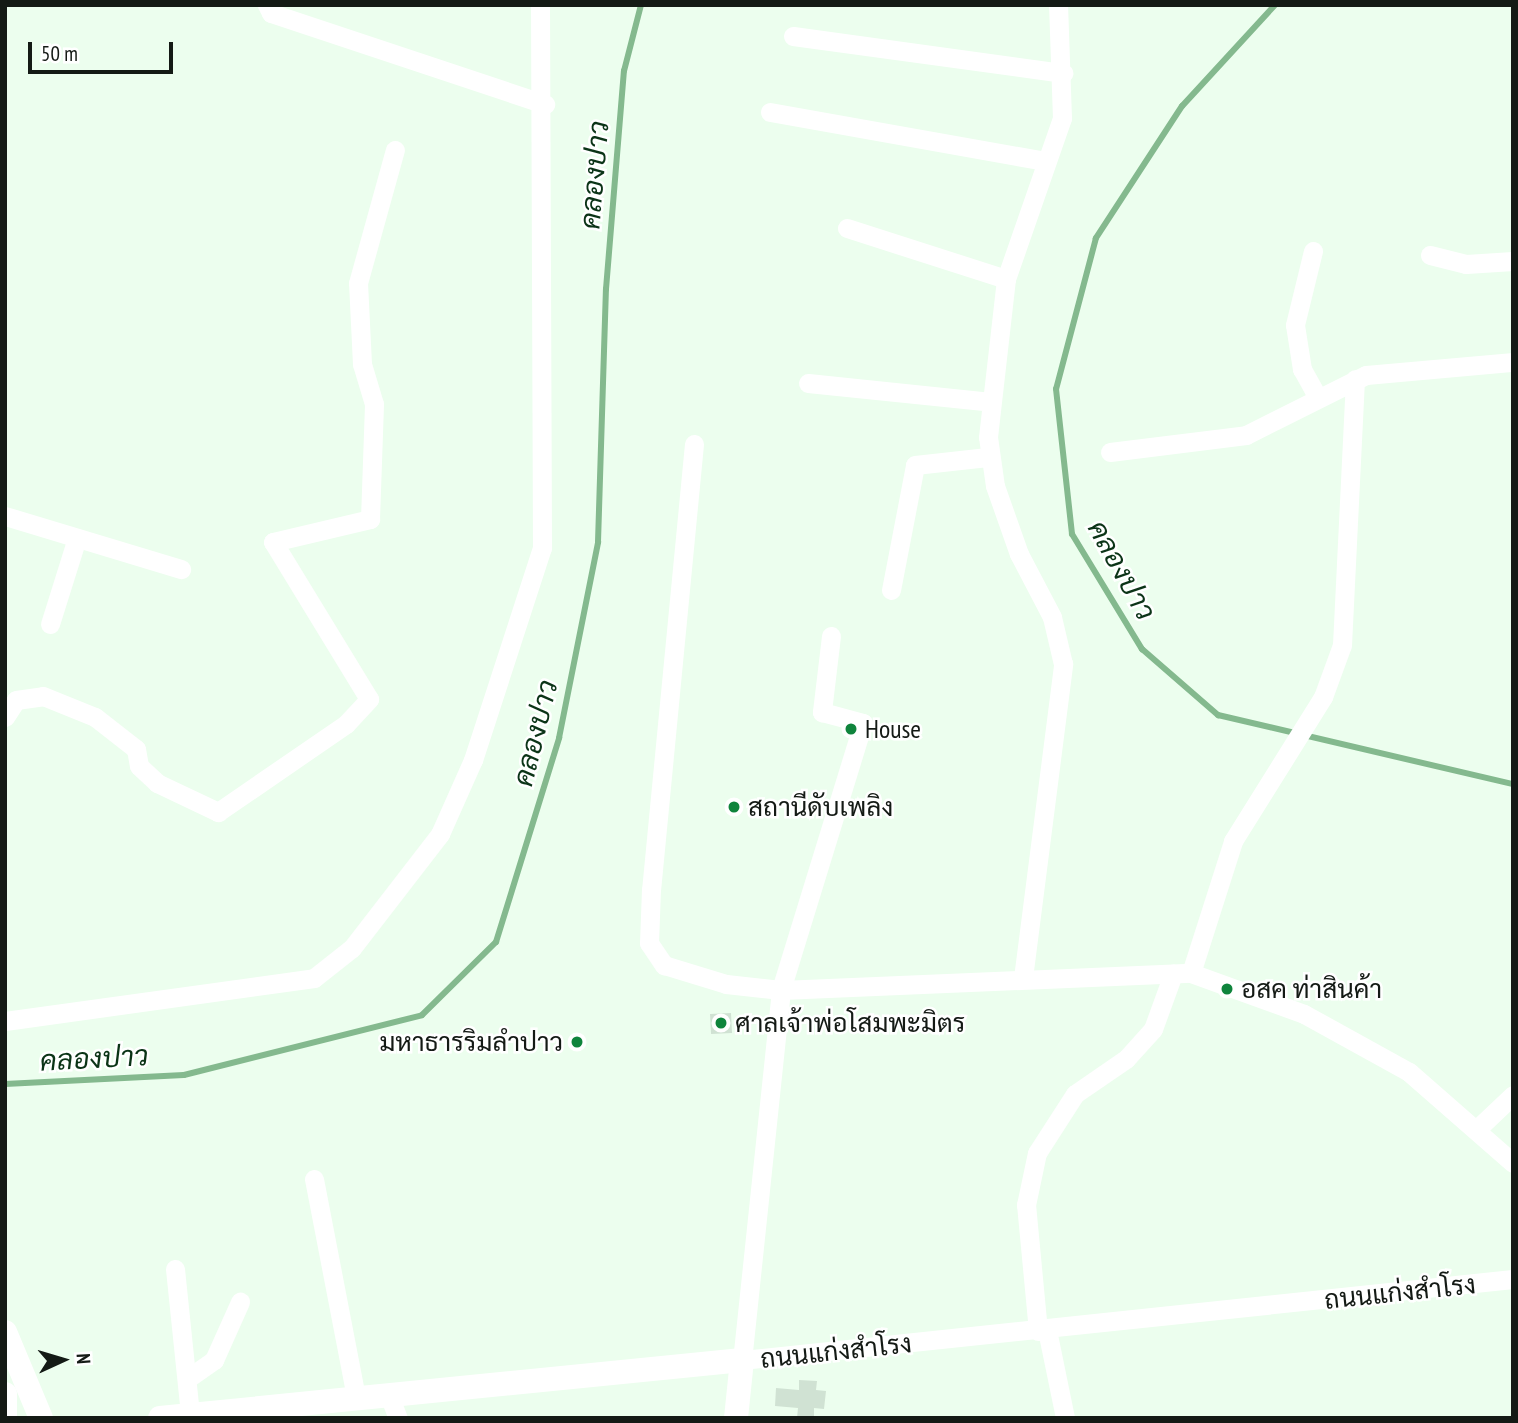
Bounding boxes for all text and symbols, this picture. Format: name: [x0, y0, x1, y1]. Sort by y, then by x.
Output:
scale bar: [32, 28, 177, 72]
text: 50 m: [41, 40, 78, 67]
water label: คลองปาว: [573, 119, 615, 231]
water label: คลองปาว: [1081, 514, 1163, 626]
water label: คลองปาว: [506, 676, 564, 790]
place label: House: [865, 713, 921, 745]
marker: House: [843, 721, 859, 737]
place label: สถานีดับเพลิง: [748, 791, 893, 823]
marker: สถานีดับเพลิง: [726, 799, 742, 815]
place label: อสค ท่าสินค้า: [1241, 973, 1382, 1005]
marker: อสค ท่าสินค้า: [1219, 981, 1235, 997]
place label: ศาลเจ้าพ่อโสมพะมิตร: [735, 1007, 965, 1039]
marker: ศาลเจ้าพ่อโสมพะมิตร: [713, 1015, 729, 1031]
place label: มหาธารริมลำปาว: [379, 1026, 563, 1058]
marker: มหาธารริมลำปาว: [569, 1034, 585, 1050]
water label: คลองปาว: [39, 1038, 149, 1078]
street label: ถนนแก่งสำโรง: [1323, 1269, 1477, 1315]
north arrow: [28, 1325, 98, 1395]
street label: ถนนแก่งสำโรง: [759, 1328, 913, 1374]
text: N: [72, 1353, 96, 1364]

